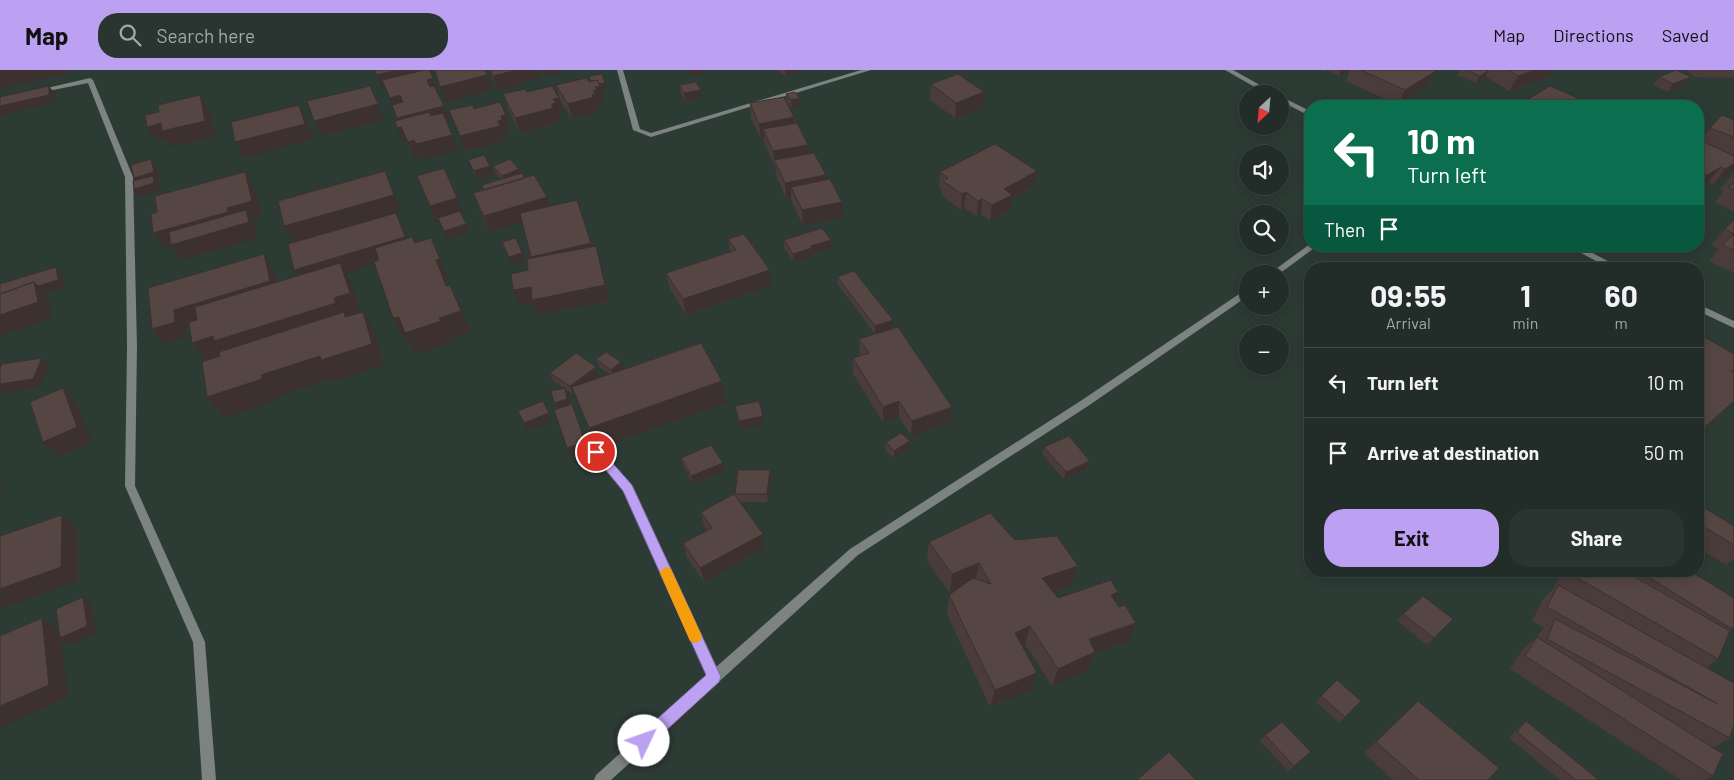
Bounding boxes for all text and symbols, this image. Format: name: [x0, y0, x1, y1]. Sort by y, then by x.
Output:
search box: [98, 13, 448, 58]
text: Map: [25, 21, 68, 50]
icon: search: [116, 21, 144, 49]
text: Search here: [156, 24, 255, 47]
text: Map: [1493, 24, 1525, 46]
text: Directions: [1553, 24, 1634, 46]
text: Saved: [1662, 24, 1709, 46]
north arrow: [1239, 85, 1289, 135]
map controls: [1239, 85, 1289, 375]
text: 10 m: [1407, 119, 1476, 161]
icon: left: [1324, 120, 1389, 185]
button: sound: [1239, 145, 1289, 195]
text: Turn left: [1407, 161, 1487, 187]
button: search: [1239, 205, 1289, 255]
icon: arrive: [1375, 215, 1403, 243]
text: Then: [1324, 218, 1365, 241]
button: +: [1239, 265, 1289, 315]
text: 09:55: [1370, 277, 1446, 313]
text: 1: [1520, 277, 1531, 313]
text: 60: [1605, 277, 1638, 313]
text: Arrival: [1386, 313, 1431, 332]
text: min: [1513, 313, 1538, 332]
text: m: [1615, 313, 1628, 332]
button: −: [1239, 325, 1289, 375]
icon: left: [1324, 369, 1352, 397]
text: Turn left: [1367, 371, 1438, 394]
text: 10 m: [1647, 371, 1684, 394]
pin: [575, 431, 617, 473]
icon: arrive: [582, 438, 610, 466]
icon: arrive: [1324, 439, 1352, 467]
text: Arrive at destination: [1367, 441, 1539, 464]
text: 50 m: [1644, 441, 1684, 464]
button: Exit: [1324, 509, 1499, 567]
button: Share: [1509, 509, 1684, 567]
position arrow: [617, 714, 669, 766]

